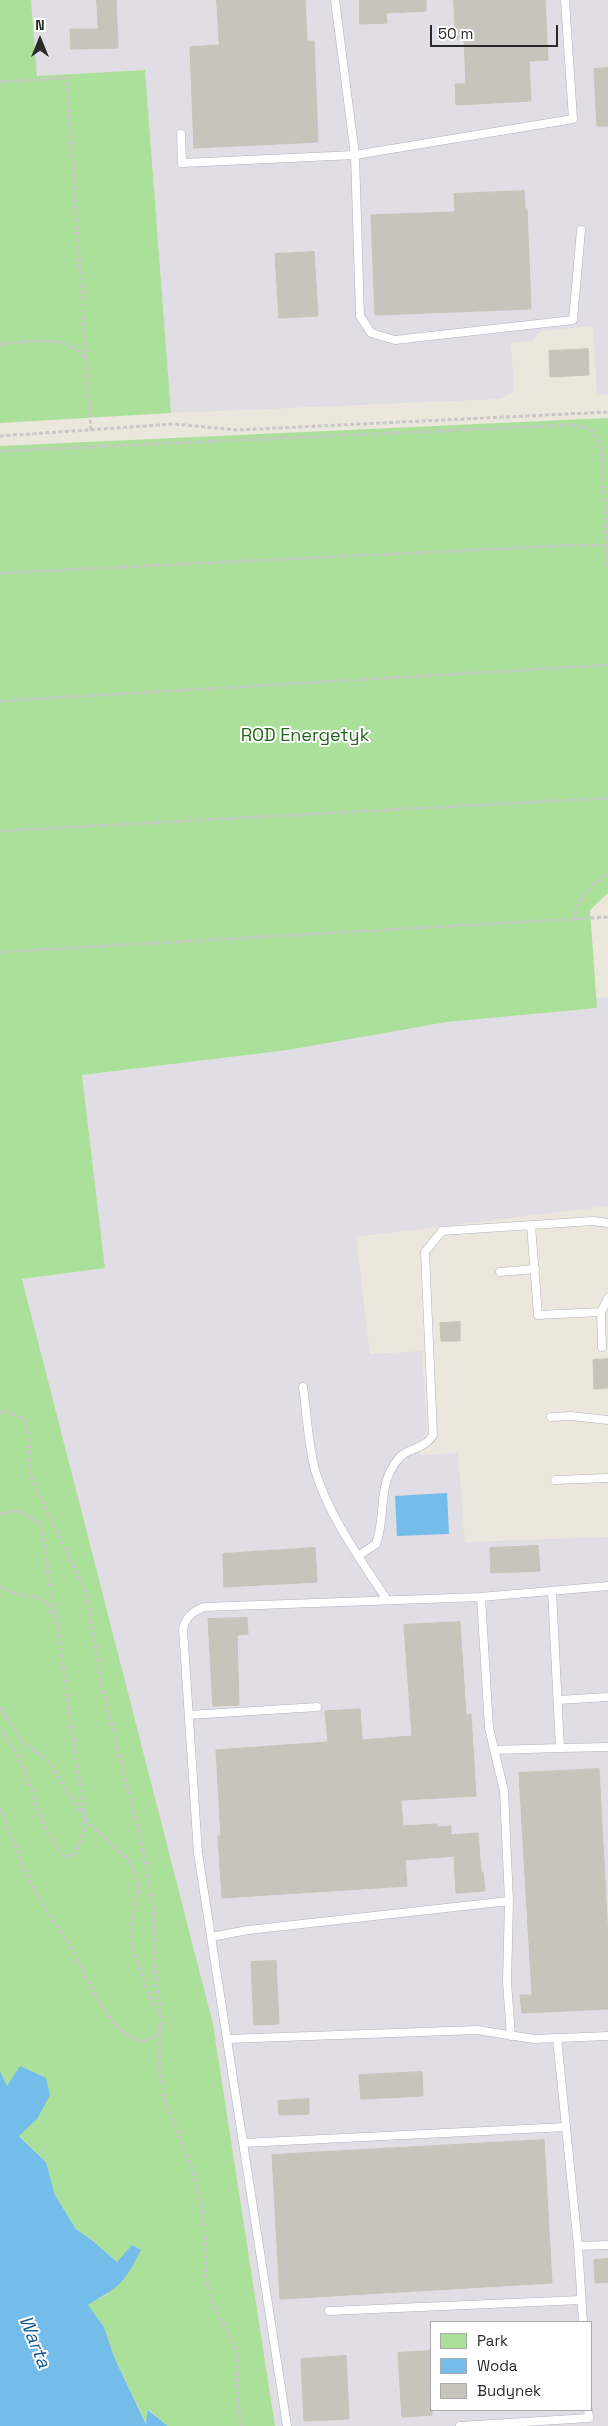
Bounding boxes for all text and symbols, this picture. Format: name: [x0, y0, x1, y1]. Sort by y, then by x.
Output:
north arrow: [15, 15, 65, 65]
scale bar: [433, 15, 560, 47]
text: N: [35, 16, 45, 34]
text: 50 m: [438, 24, 473, 43]
park label: ROD Energetyk: [241, 725, 369, 747]
water label: Warta: [13, 2313, 55, 2371]
legend: [430, 2321, 593, 2411]
text: Park: [477, 2331, 508, 2350]
text: Woda: [477, 2356, 517, 2375]
text: Budynek: [477, 2381, 541, 2400]

